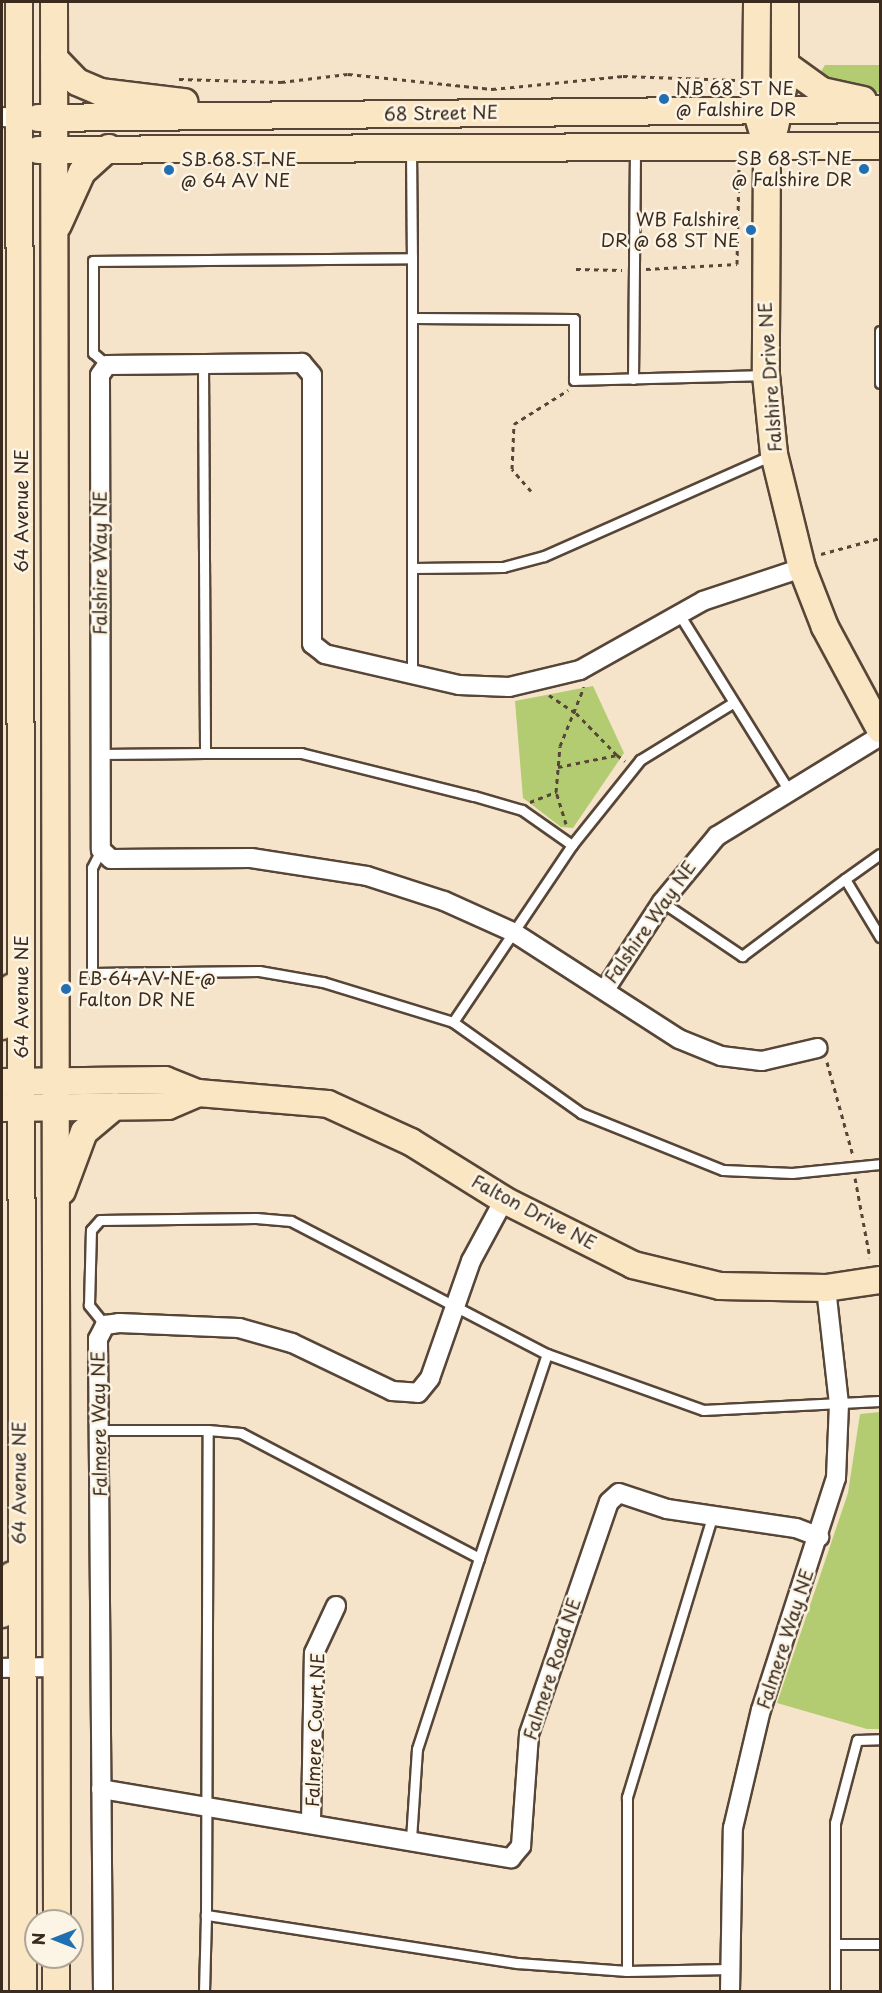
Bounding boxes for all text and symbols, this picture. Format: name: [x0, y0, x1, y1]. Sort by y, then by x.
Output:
place label: NB 68 ST NE @ Falshire DR: [676, 78, 797, 121]
marker: NB 68 ST NE @ Falshire DR: [657, 92, 671, 106]
street label: 68 Street NE: [384, 101, 498, 125]
place label: SB 68 ST NE @ Falshire DR: [731, 148, 852, 190]
place label: SB 68 ST NE @ 64 AV NE: [181, 149, 294, 192]
marker: SB 68 ST NE @ Falshire DR: [857, 162, 871, 176]
marker: SB 68 ST NE @ 64 AV NE: [162, 163, 176, 177]
place label: WB Falshire DR @ 68 ST NE: [601, 209, 739, 252]
marker: WB Falshire DR @ 68 ST NE: [744, 223, 758, 237]
street label: Falshire Drive NE: [754, 302, 786, 452]
street label: 64 Avenue NE: [10, 449, 32, 573]
street label: Falshire Way NE: [89, 492, 111, 634]
street label: Falshire Way NE: [600, 858, 700, 986]
street label: 64 Avenue NE: [10, 935, 32, 1059]
place label: EB 64 AV NE @ Falton DR NE: [78, 968, 216, 1010]
marker: EB 64 AV NE @ Falton DR NE: [59, 982, 73, 996]
street label: Falton Drive NE: [469, 1170, 599, 1254]
street label: Falmere Way NE: [87, 1351, 111, 1497]
street label: 64 Avenue NE: [8, 1421, 30, 1545]
street label: Falmere Way NE: [752, 1567, 818, 1711]
street label: Falmere Road NE: [519, 1594, 585, 1744]
street label: Falmere Court NE: [301, 1652, 329, 1808]
north arrow: [24, 1909, 84, 1969]
text: N: [26, 1933, 50, 1945]

